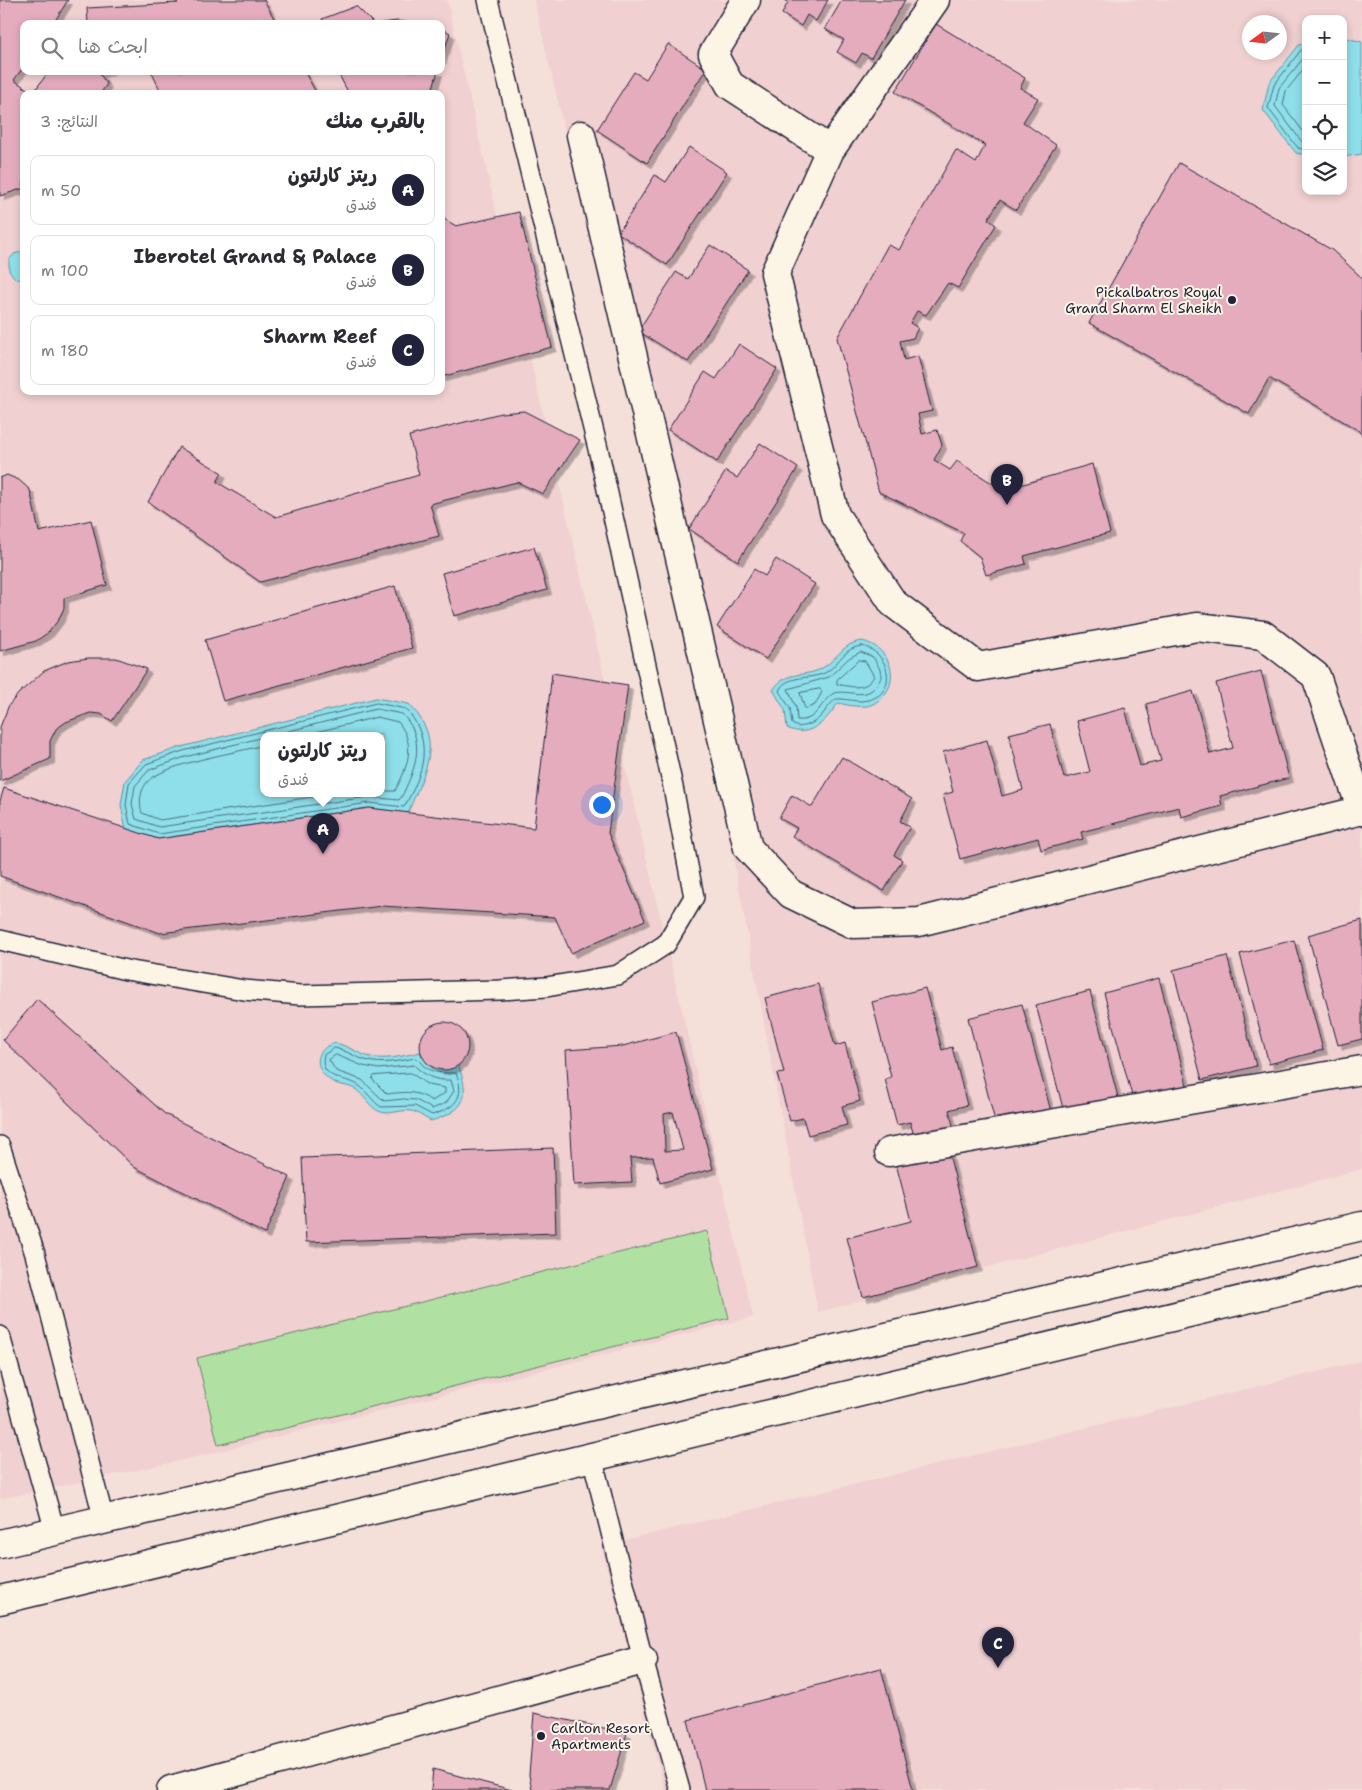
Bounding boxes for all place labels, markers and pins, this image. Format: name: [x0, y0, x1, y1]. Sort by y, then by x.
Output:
place label: Pickalbatros Royal Grand Sharm El Sheikh: [1065, 283, 1223, 317]
marker: Pickalbatros Royal Grand Sharm El Sheikh: [1226, 294, 1238, 306]
pin: B: [991, 464, 1023, 505]
pin: A: [307, 813, 339, 854]
pin: C: [982, 1627, 1014, 1668]
place label: Carlton Resort Apartments: [551, 1719, 650, 1753]
marker: Carlton Resort Apartments: [535, 1730, 547, 1742]

